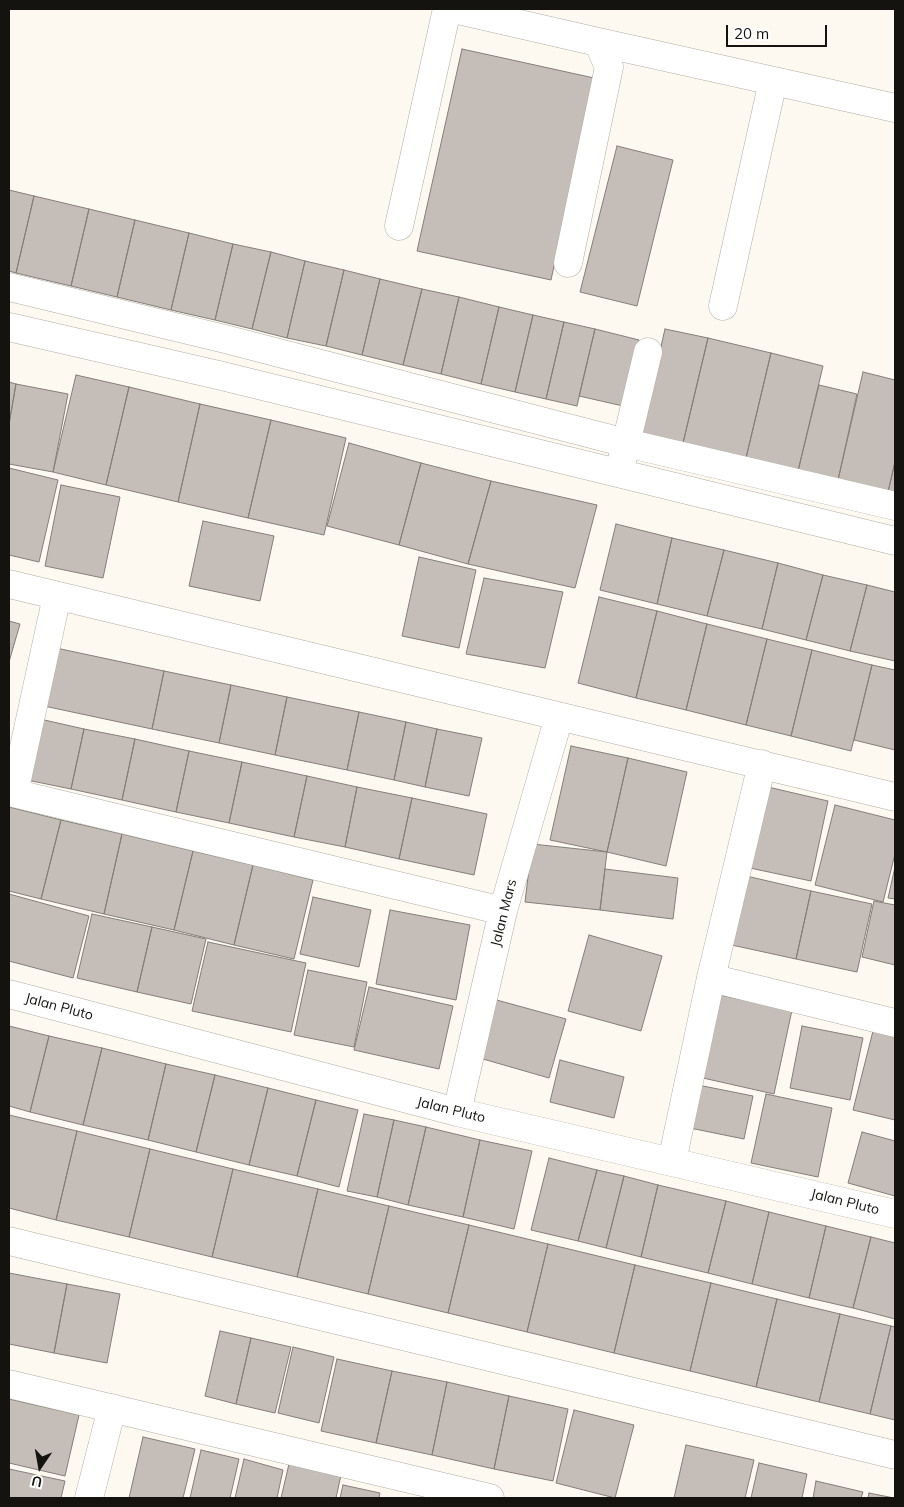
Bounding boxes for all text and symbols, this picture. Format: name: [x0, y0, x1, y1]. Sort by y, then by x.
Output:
scale bar: [729, 15, 830, 47]
text: 20 m: [734, 24, 769, 43]
street label: Jalan Mars: [488, 878, 520, 948]
street label: Jalan Pluto: [23, 990, 95, 1024]
street label: Jalan Pluto: [415, 1093, 487, 1127]
street label: Jalan Pluto: [809, 1185, 881, 1219]
north arrow: [15, 1442, 65, 1492]
text: U: [30, 1472, 44, 1492]

